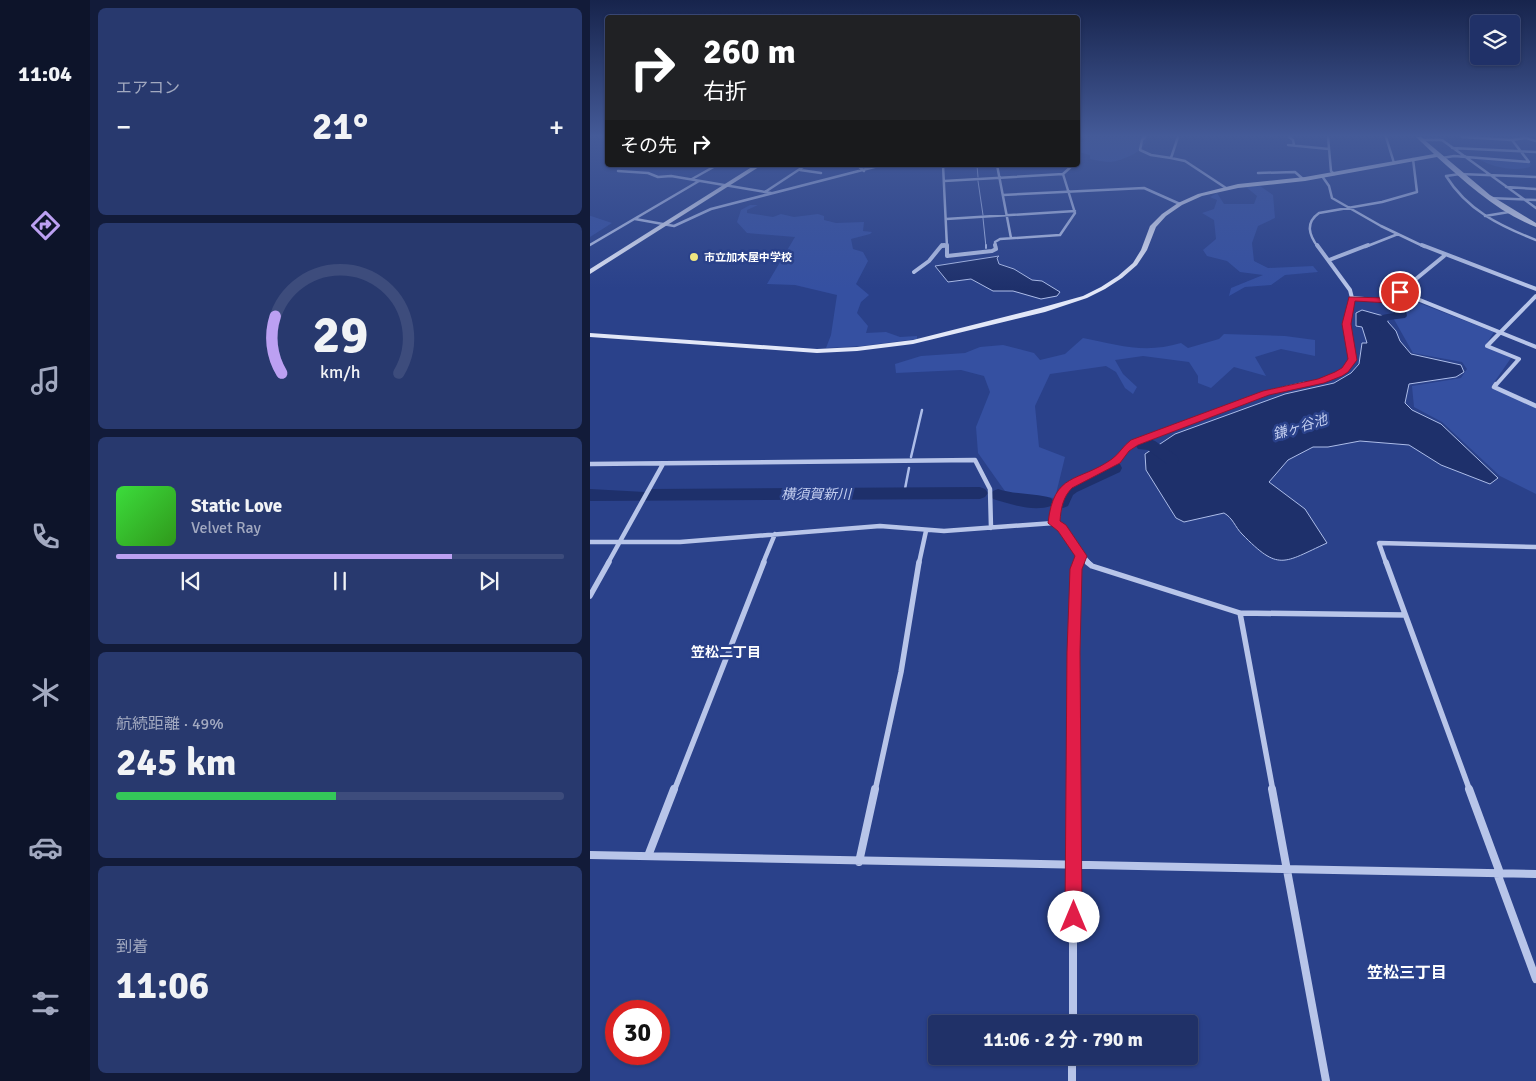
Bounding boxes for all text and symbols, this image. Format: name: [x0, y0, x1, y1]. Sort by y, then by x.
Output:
map controls: [1470, 15, 1520, 65]
button: layers: [1470, 15, 1520, 65]
text: 260 m: [703, 30, 796, 73]
icon: right: [620, 35, 685, 100]
text: 11:04: [18, 60, 72, 87]
text: エアコン: [116, 78, 180, 98]
text: 右折: [703, 78, 747, 105]
text: 21°: [312, 103, 368, 150]
text: −: [116, 110, 131, 144]
text: +: [549, 110, 564, 144]
icon: right: [687, 130, 715, 158]
text: その先: [620, 134, 677, 158]
icon: directions: [28, 208, 63, 243]
marker: 市立加木屋中学校: [688, 251, 700, 263]
place label: 市立加木屋中学校: [704, 251, 792, 264]
pin: [1379, 271, 1421, 313]
icon: arrive: [1386, 278, 1414, 306]
text: 29: [312, 303, 368, 367]
text: km/h: [320, 361, 360, 383]
icon: music: [28, 363, 63, 398]
water label: 鎌ヶ谷池: [1271, 410, 1331, 443]
water label: 横須賀新川: [781, 486, 853, 503]
text: Static Love: [191, 494, 282, 518]
text: Velvet Ray: [191, 518, 261, 538]
icon: phone: [28, 519, 63, 554]
icon: previous: [177, 567, 205, 595]
icon: pause: [326, 567, 354, 595]
icon: next: [475, 567, 503, 595]
district label: 笠松二丁目: [691, 644, 761, 661]
icon: climate: [28, 675, 63, 710]
text: 航続距離 · 49%: [116, 714, 224, 734]
text: 245 km: [116, 739, 237, 786]
icon: car: [28, 830, 63, 865]
position arrow: [1047, 890, 1099, 942]
text: 到着: [116, 937, 148, 957]
text: 11:06: [116, 962, 209, 1009]
district label: 笠松三丁目: [1367, 963, 1447, 983]
icon: filters: [28, 986, 63, 1021]
speed limit sign: 30: [605, 1000, 670, 1065]
text: 11:06 · 2 分 · 790 m: [983, 1028, 1143, 1052]

